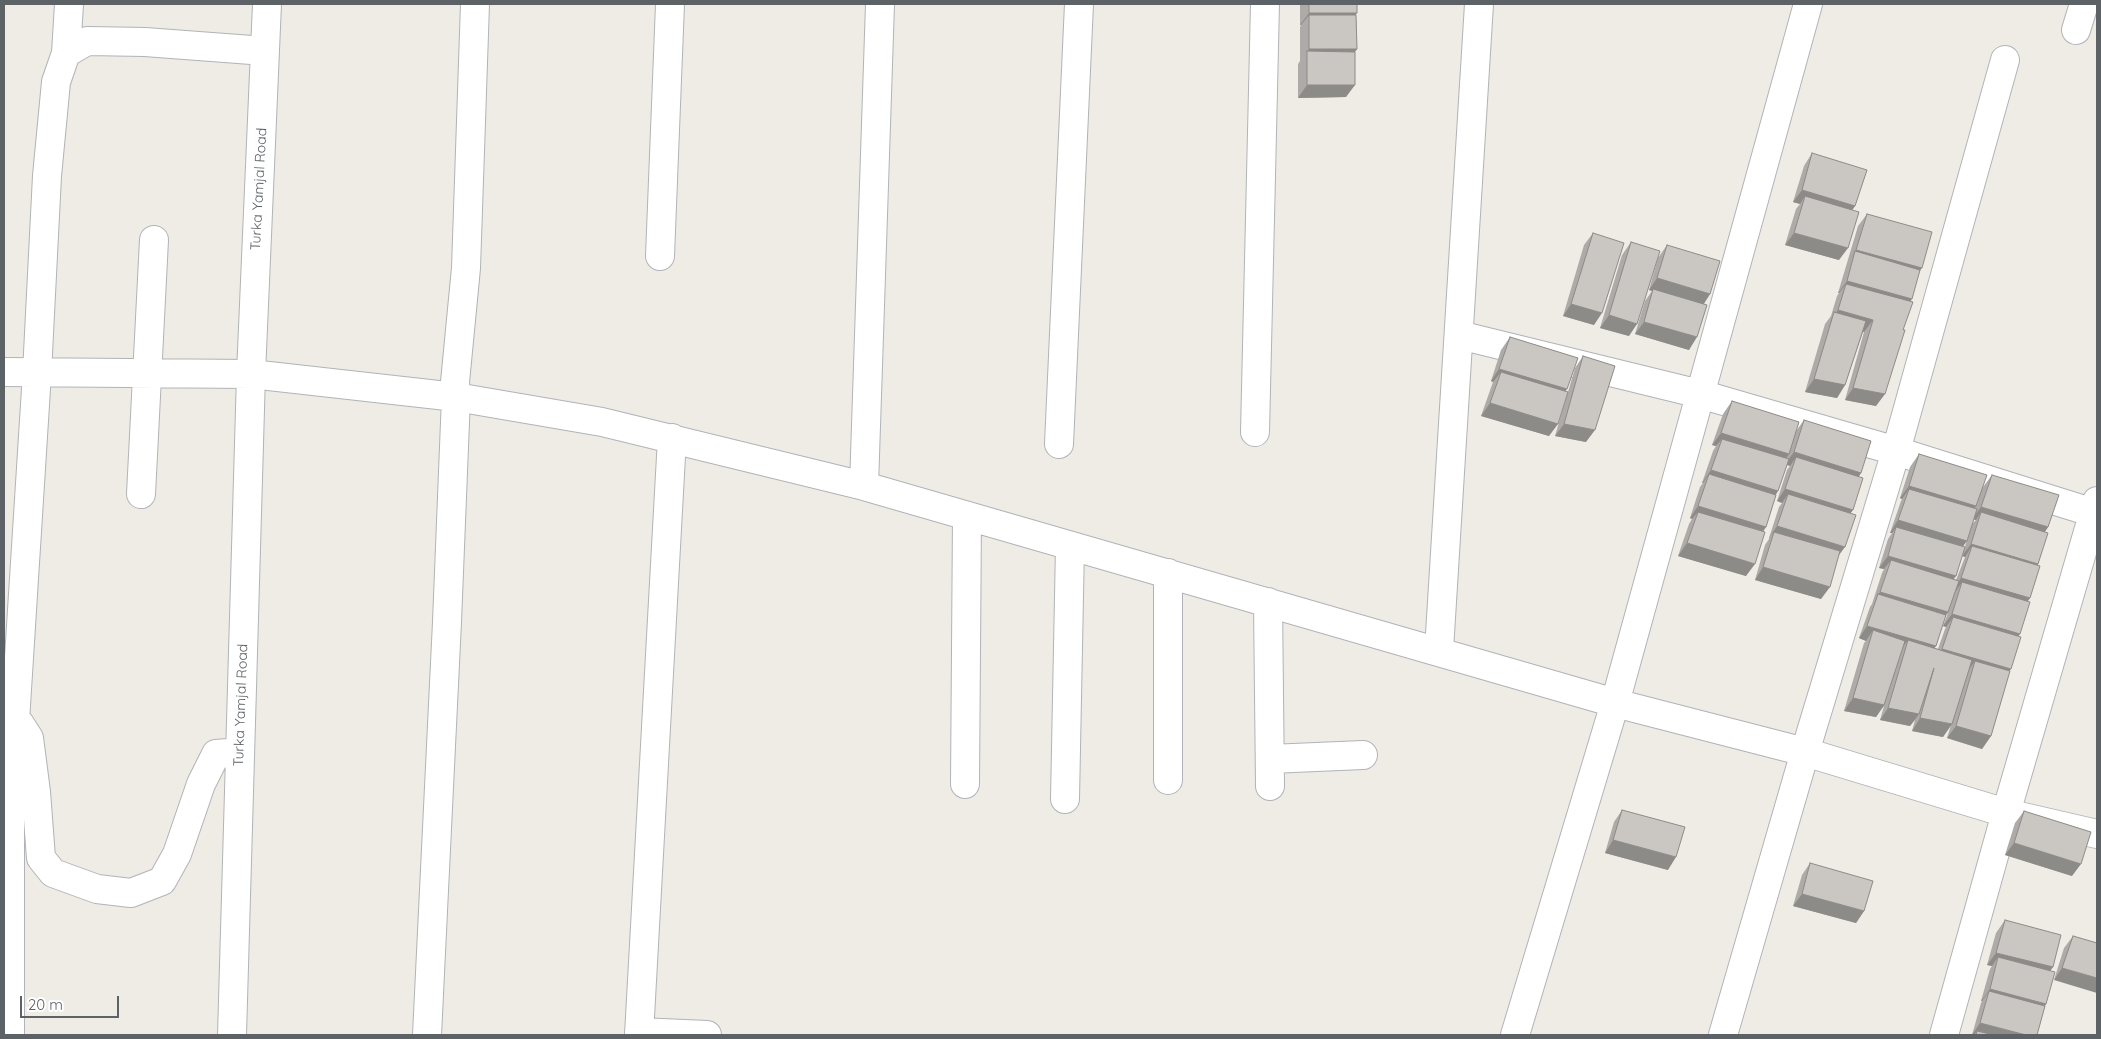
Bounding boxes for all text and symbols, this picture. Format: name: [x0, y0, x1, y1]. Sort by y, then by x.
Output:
street label: Turka Yamjal Road: [247, 127, 271, 251]
street label: Turka Yamjal Road: [230, 643, 252, 767]
scale bar: [22, 986, 121, 1018]
text: 20 m: [28, 995, 63, 1014]

